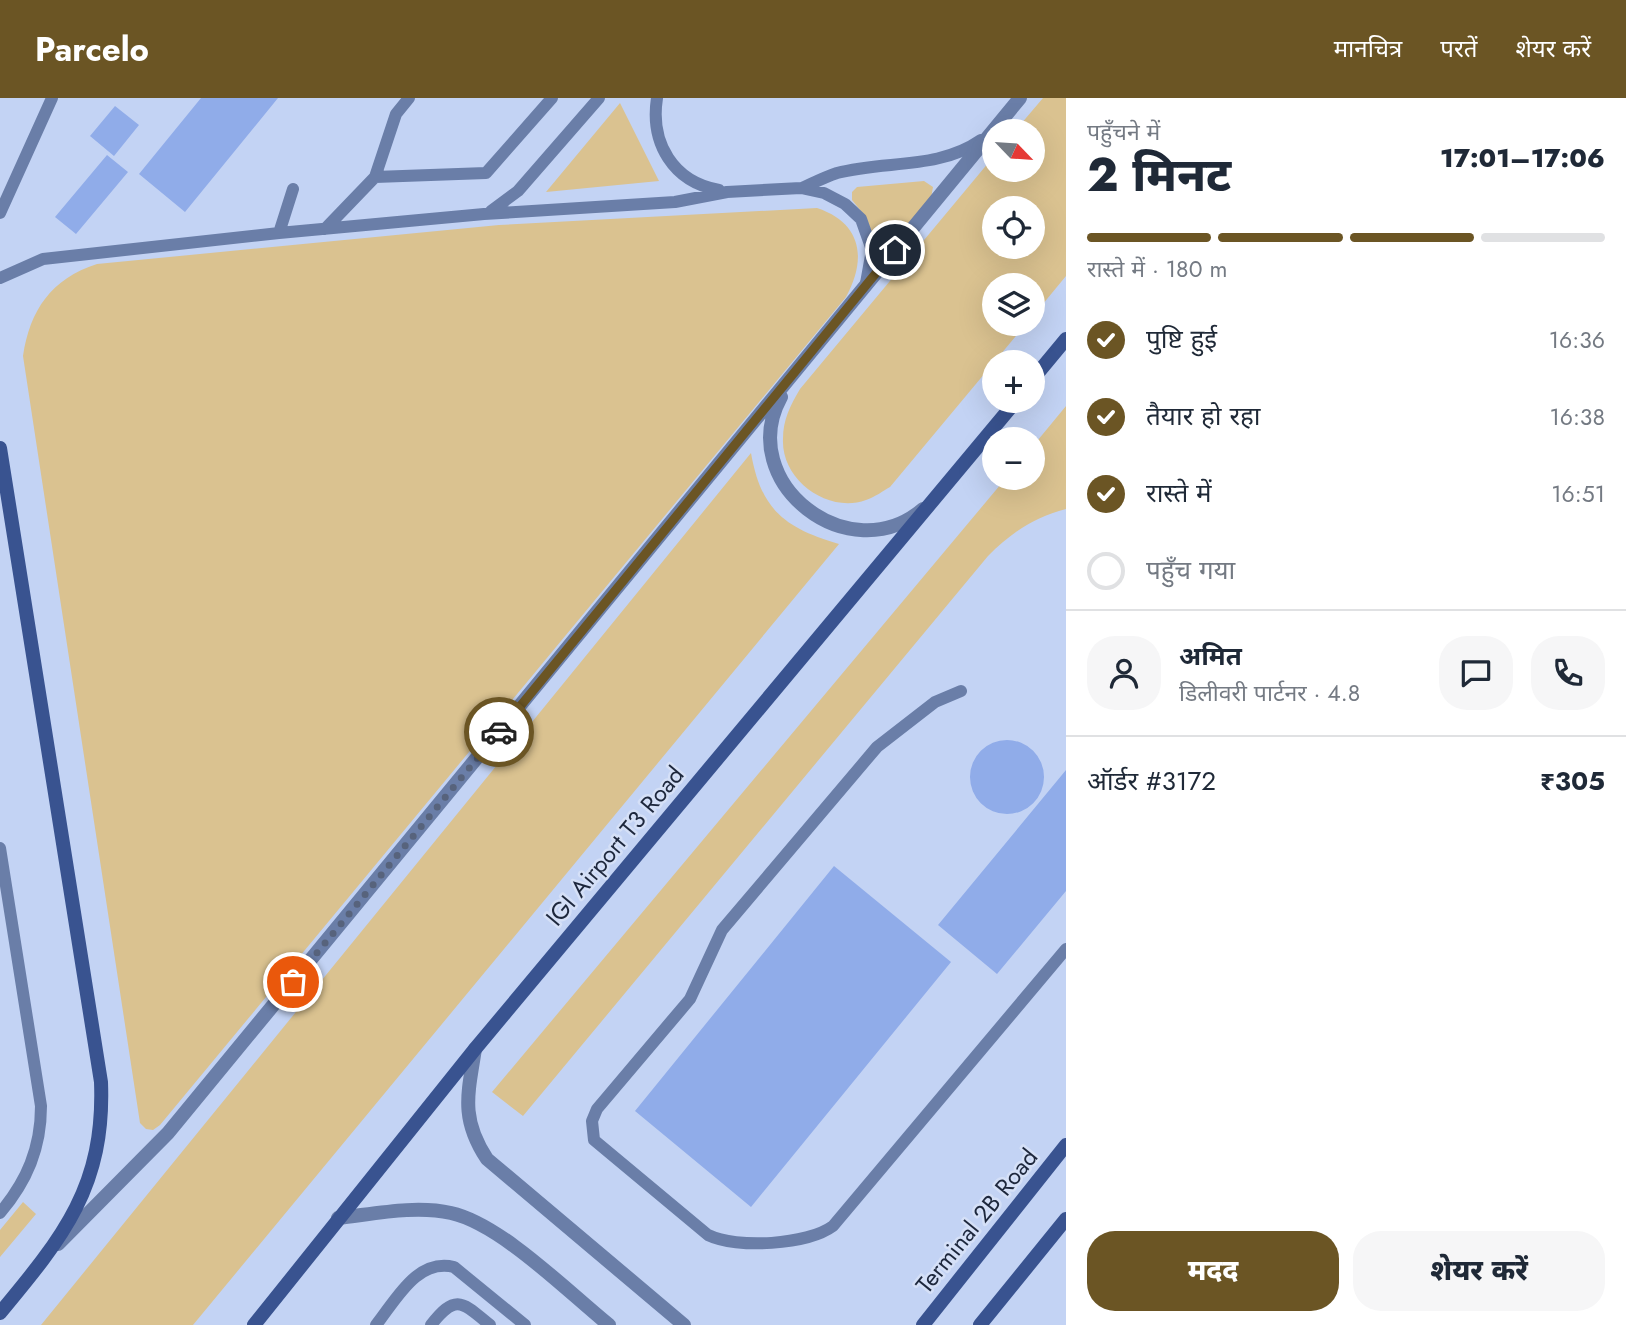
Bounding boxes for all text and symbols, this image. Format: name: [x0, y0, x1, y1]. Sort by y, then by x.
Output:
text: Parcelo: [35, 26, 149, 73]
text: मानचित्र: [1334, 31, 1402, 66]
text: परतें: [1440, 31, 1477, 66]
text: शेयर करें: [1515, 31, 1591, 66]
text: पहुँचने में: [1087, 115, 1160, 149]
north arrow: [982, 119, 1045, 182]
map controls: [982, 119, 1045, 490]
text: 17:01–17:06: [1440, 139, 1605, 177]
text: 2 मिनट: [1087, 142, 1231, 208]
button: locate: [982, 196, 1045, 259]
pin: [865, 220, 925, 280]
icon: home: [876, 231, 914, 269]
text: रास्ते में · 180 m: [1087, 252, 1227, 286]
button: layers: [982, 273, 1045, 336]
text: पुष्टि हुई: [1146, 320, 1217, 358]
icon: check: [1087, 321, 1125, 359]
text: 16:36: [1549, 323, 1605, 357]
button: +: [982, 350, 1045, 413]
text: तैयार हो रहा: [1146, 397, 1261, 435]
icon: check: [1087, 398, 1125, 436]
text: 16:38: [1549, 400, 1605, 434]
button: −: [982, 427, 1045, 490]
text: रास्ते में: [1146, 474, 1212, 512]
icon: check: [1087, 475, 1125, 513]
text: 16:51: [1551, 477, 1605, 511]
text: पहुँच गया: [1146, 551, 1235, 589]
button: person: [1087, 636, 1161, 710]
button: chat: [1439, 636, 1513, 710]
button: phone: [1531, 636, 1605, 710]
text: अमित: [1179, 637, 1242, 675]
text: डिलीवरी पार्टनर · 4.8: [1179, 676, 1360, 710]
courier: [464, 697, 534, 767]
icon: car: [480, 713, 518, 751]
street label: IGI Airport T3 Road: [537, 758, 692, 933]
text: ऑर्डर #3172: [1087, 762, 1216, 800]
text: ₹305: [1540, 762, 1605, 800]
pin: [263, 952, 323, 1012]
icon: bag: [274, 963, 312, 1001]
street label: Terminal 2B Road: [907, 1141, 1046, 1301]
button: मदद: [1087, 1231, 1339, 1311]
button: शेयर करें: [1353, 1231, 1605, 1311]

